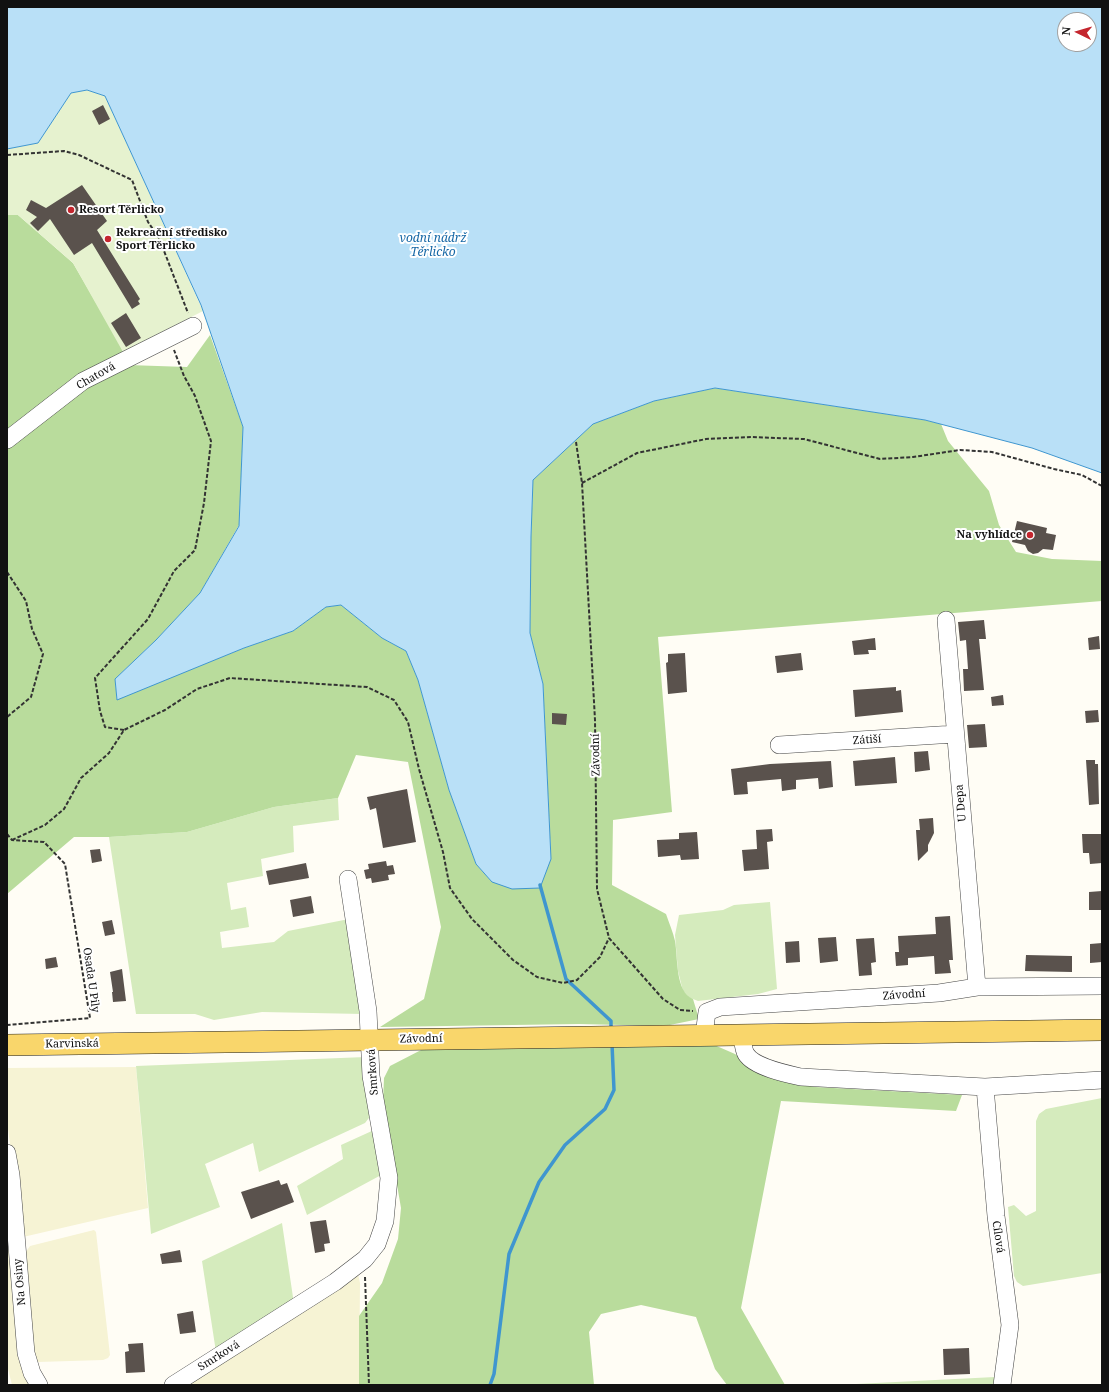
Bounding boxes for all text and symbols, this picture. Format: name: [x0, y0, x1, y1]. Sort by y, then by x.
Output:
north arrow: [1057, 12, 1097, 52]
text: N: [1058, 26, 1073, 36]
place label: Resort Těrlicko: [79, 203, 164, 217]
marker: Resort Těrlicko: [66, 205, 76, 215]
place label: Rekreační středisko Sport Těrlicko: [116, 226, 227, 252]
water label: vodní nádrž Těrlicko: [399, 232, 467, 260]
marker: Rekreační středisko Sport Těrlicko: [103, 234, 113, 244]
street label: Chatová: [74, 360, 118, 392]
place label: Na vyhlídce: [957, 528, 1022, 542]
marker: Na vyhlídce: [1025, 530, 1035, 540]
street label: Zátiší: [852, 732, 882, 748]
street label: Závodní: [589, 733, 603, 777]
street label: U Depa: [953, 784, 969, 822]
street label: Osada U Pily: [80, 947, 102, 1013]
street label: Závodní: [882, 987, 926, 1003]
street label: Závodní: [399, 1032, 443, 1046]
street label: Karvinská: [45, 1037, 99, 1051]
street label: Smrková: [365, 1048, 381, 1096]
street label: Cílová: [989, 1220, 1007, 1254]
street label: Na Osiny: [11, 1258, 29, 1306]
street label: Smrková: [196, 1338, 242, 1374]

